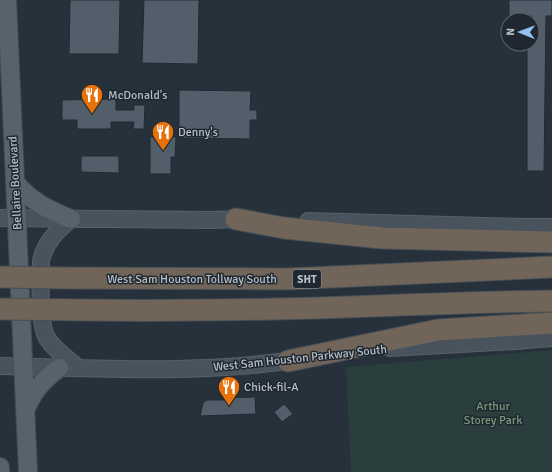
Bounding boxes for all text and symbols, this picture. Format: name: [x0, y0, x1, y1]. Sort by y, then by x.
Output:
north arrow: [500, 12, 540, 52]
text: N: [504, 28, 517, 36]
restaurant icon: McDonald's: [79, 82, 105, 115]
place label: McDonald's: [108, 88, 168, 103]
restaurant icon: Denny's: [150, 119, 176, 152]
place label: Denny's: [178, 125, 218, 140]
street label: Bellaire Boulevard: [6, 136, 25, 230]
road number: SHT: [293, 270, 321, 288]
street label: West Sam Houston Tollway South: [107, 272, 277, 287]
street label: West Sam Houston Parkway South: [213, 342, 388, 375]
restaurant icon: Chick-fil-A: [216, 374, 242, 407]
place label: Chick-fil-A: [244, 380, 299, 395]
park label: Arthur Storey Park: [464, 399, 522, 428]

